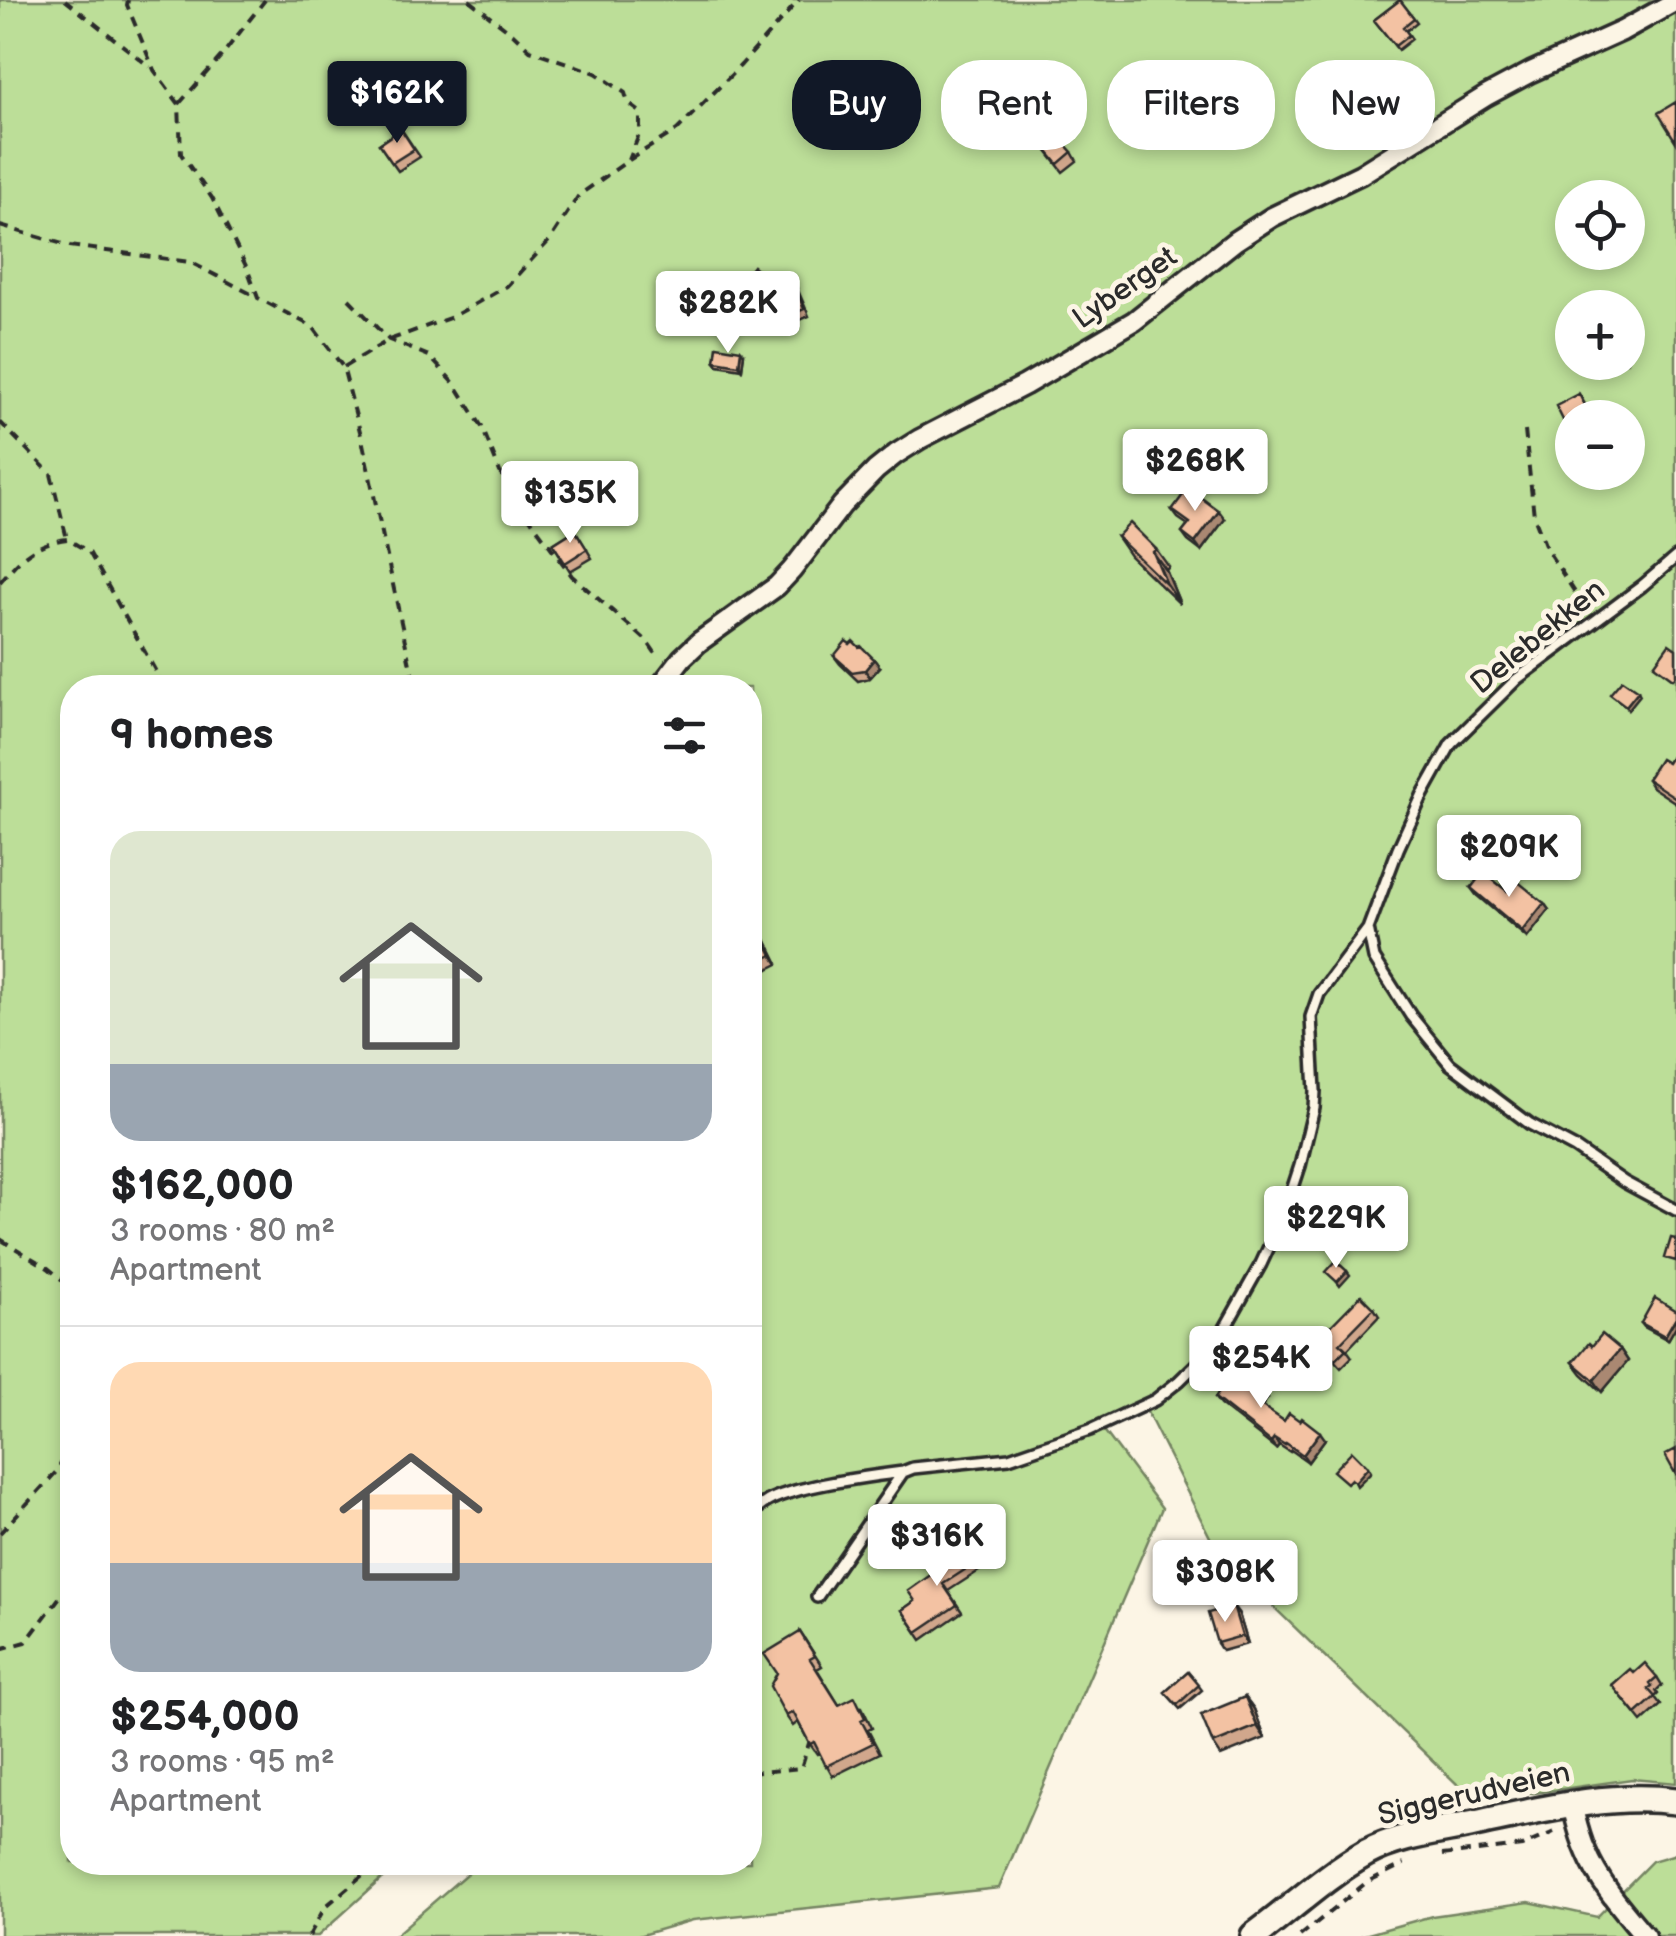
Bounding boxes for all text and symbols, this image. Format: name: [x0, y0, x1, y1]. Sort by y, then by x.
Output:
chip: Buy: [792, 60, 921, 150]
chip: Rent: [941, 60, 1087, 150]
chip: Filters: [1107, 60, 1275, 150]
chip: New: [1295, 60, 1435, 150]
pin: $162K: [327, 61, 467, 146]
text: $162K: [350, 74, 444, 113]
map controls: [1555, 180, 1645, 490]
button: locate: [1555, 180, 1645, 270]
street label: Lyberget: [1066, 239, 1184, 337]
pin: $282K: [658, 271, 798, 356]
text: $282K: [678, 284, 778, 323]
button: +: [1555, 290, 1645, 380]
button: −: [1555, 400, 1645, 490]
pin: $268K: [1125, 429, 1265, 514]
text: $268K: [1145, 442, 1245, 481]
pin: $135K: [500, 461, 640, 546]
text: $135K: [523, 474, 617, 513]
street label: Delebekken: [1464, 572, 1612, 702]
icon: filters: [657, 708, 712, 763]
text: 9 homes: [110, 710, 273, 761]
pin: $209K: [1439, 815, 1579, 900]
text: $209K: [1459, 828, 1559, 867]
icon: home: [321, 896, 501, 1076]
text: $162,000: [110, 1161, 294, 1212]
pin: $229K: [1266, 1186, 1406, 1271]
text: $229K: [1286, 1199, 1386, 1238]
text: 3 rooms · 80 m²: [110, 1212, 335, 1251]
text: Apartment: [110, 1251, 261, 1290]
pin: $254K: [1191, 1326, 1331, 1411]
text: $254K: [1211, 1339, 1311, 1378]
icon: home: [321, 1427, 501, 1607]
pin: $316K: [867, 1504, 1007, 1589]
text: $316K: [890, 1517, 984, 1556]
pin: $308K: [1155, 1540, 1295, 1625]
text: $308K: [1175, 1553, 1275, 1592]
text: $254,000: [110, 1692, 300, 1743]
text: 3 rooms · 95 m²: [110, 1743, 335, 1782]
street label: Siggerudveien: [1374, 1754, 1574, 1834]
text: Apartment: [110, 1782, 261, 1821]

